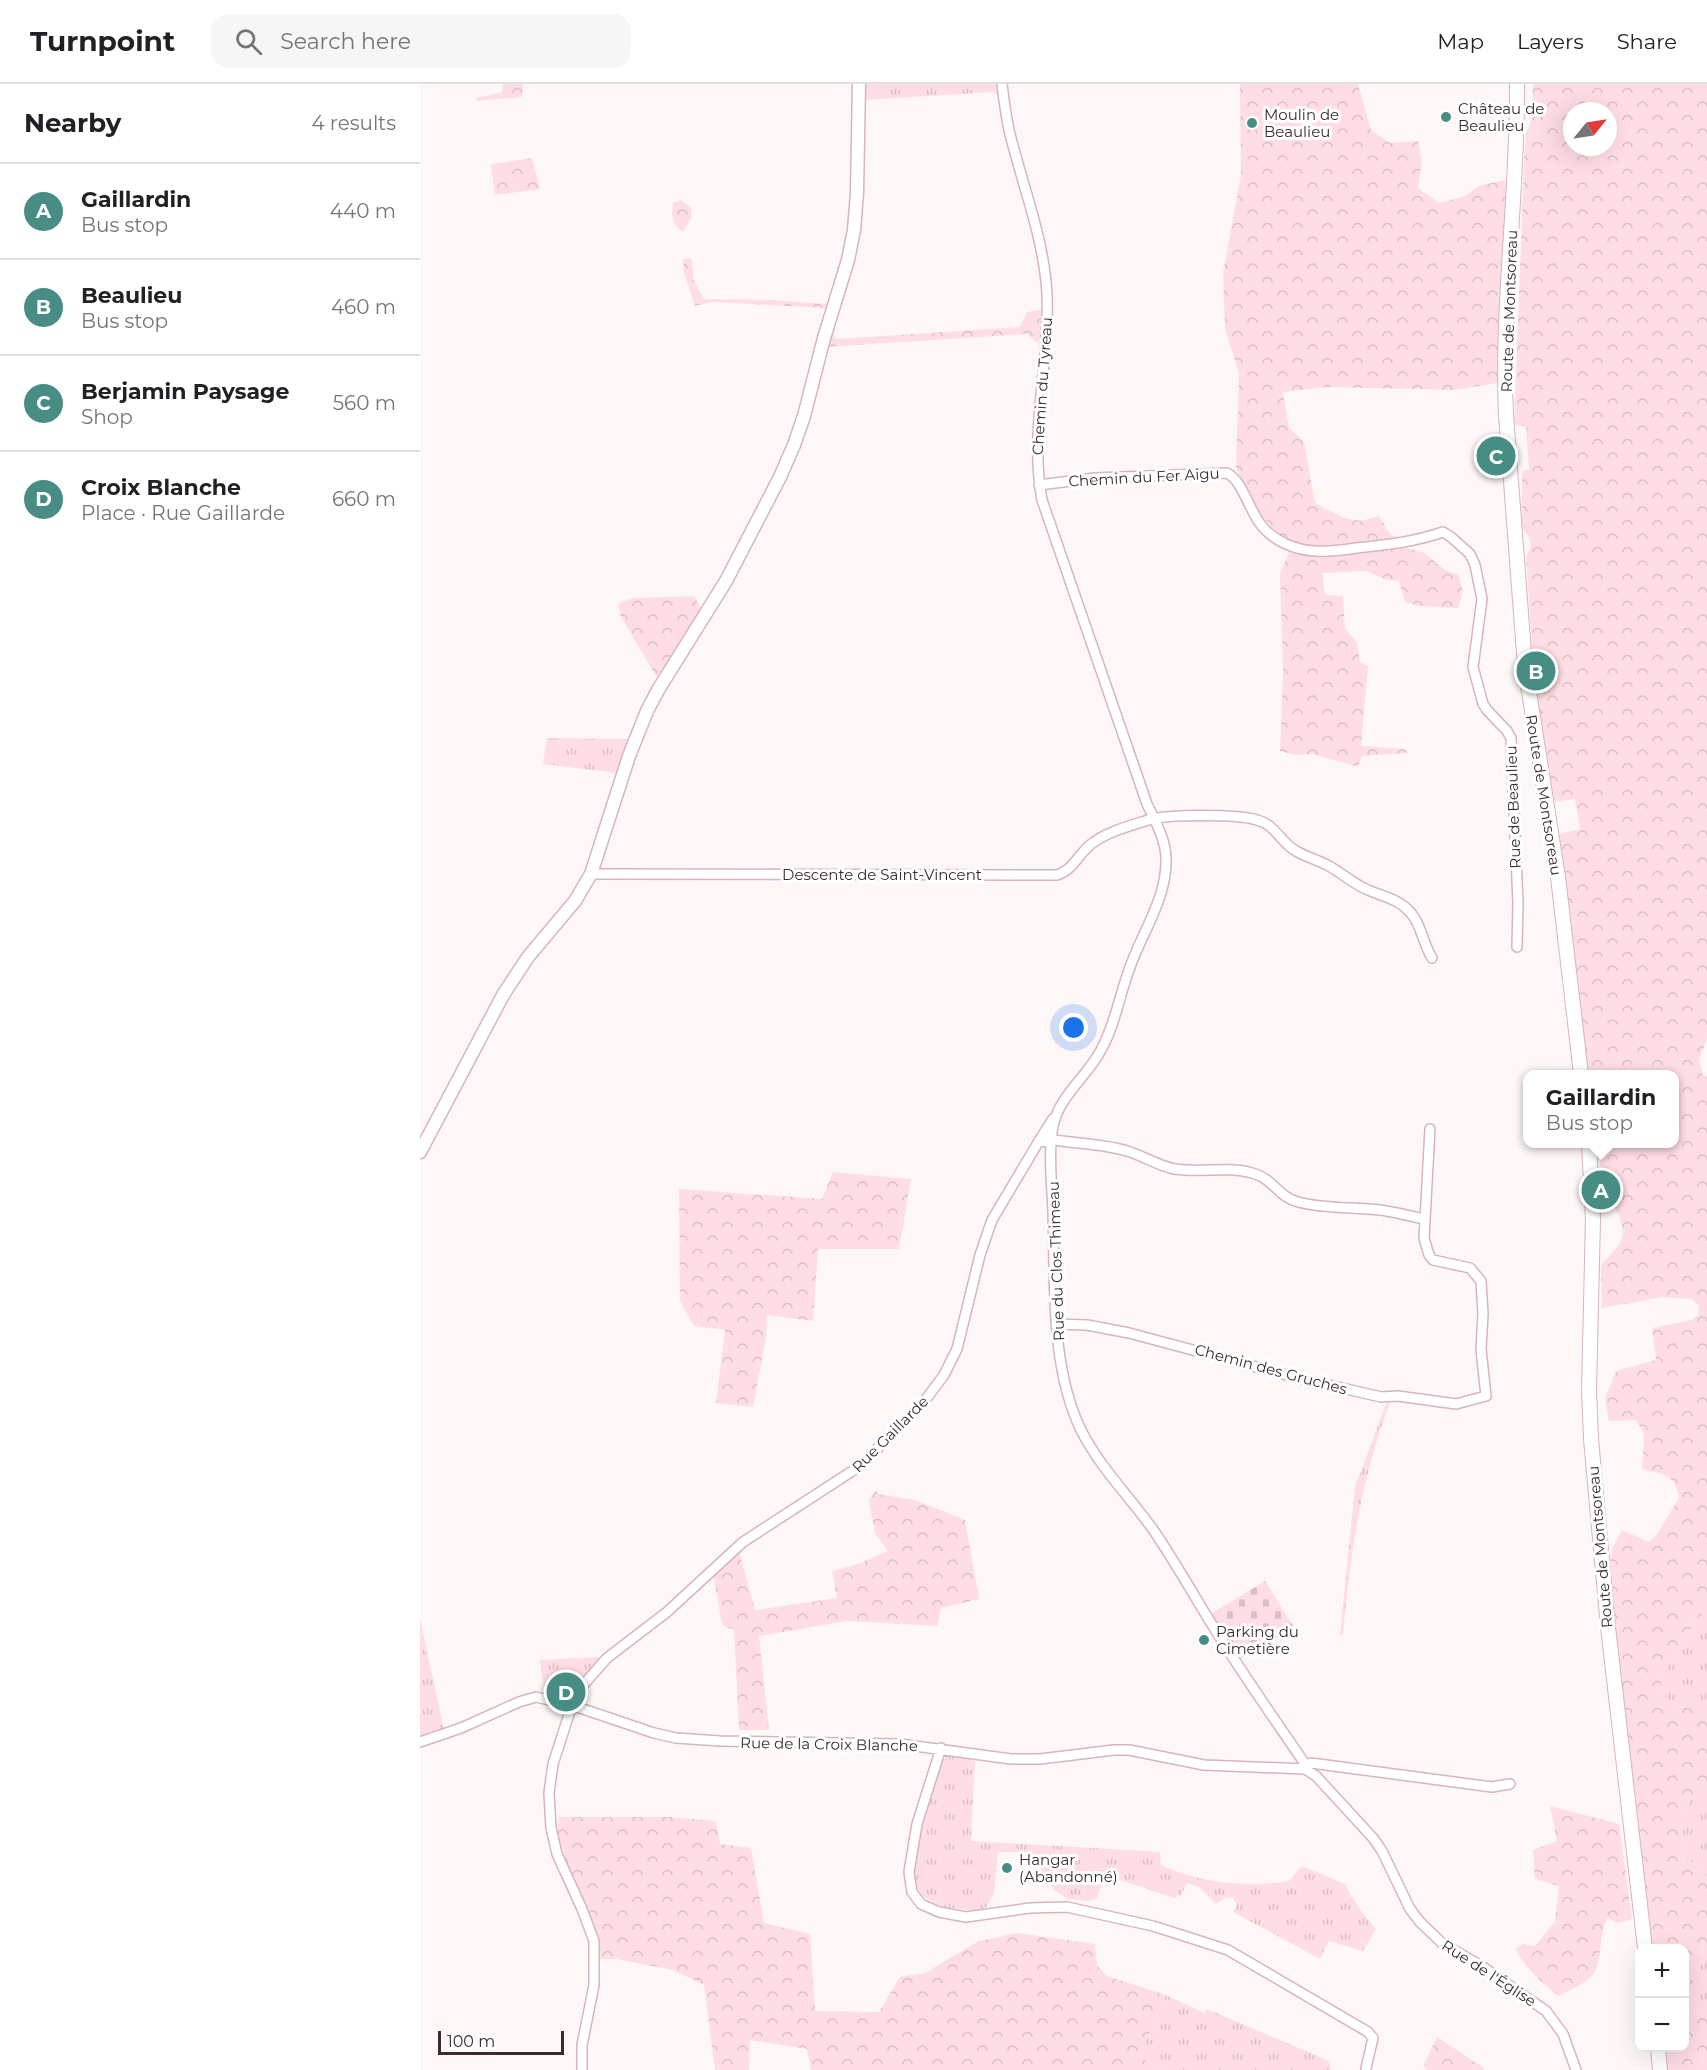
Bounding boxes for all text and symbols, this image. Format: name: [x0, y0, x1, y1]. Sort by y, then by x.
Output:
search box: [211, 14, 631, 68]
text: Turnpoint: [30, 24, 175, 58]
icon: search: [232, 25, 265, 58]
text: Search here: [280, 28, 411, 55]
text: Map: [1437, 29, 1484, 54]
text: Layers: [1517, 29, 1584, 54]
text: Share: [1617, 29, 1677, 54]
place label: Château de Beaulieu: [1458, 99, 1544, 135]
north arrow: [1563, 102, 1617, 156]
place label: Moulin de Beaulieu: [1264, 105, 1339, 141]
text: Nearby: [24, 107, 121, 139]
marker: Château de Beaulieu: [1439, 110, 1453, 124]
text: 4 results: [311, 111, 396, 135]
marker: Moulin de Beaulieu: [1245, 116, 1259, 130]
text: Gaillardin: [81, 186, 191, 213]
text: A: [36, 199, 51, 223]
text: 440 m: [330, 199, 396, 223]
text: Bus stop: [81, 213, 168, 237]
street label: Route de Montsoreau: [1497, 229, 1521, 393]
text: Beaulieu: [81, 282, 182, 309]
text: B: [36, 295, 51, 319]
text: 460 m: [331, 295, 396, 319]
text: Bus stop: [81, 309, 168, 333]
street label: Chemin du Tyreau: [1028, 316, 1056, 456]
text: Berjamin Paysage: [81, 378, 289, 405]
text: C: [36, 391, 51, 415]
text: 560 m: [333, 391, 396, 415]
text: Shop: [81, 405, 133, 429]
pin: C: [1476, 434, 1516, 478]
street label: Chemin du Fer Aigu: [1068, 464, 1220, 490]
text: Croix Blanche: [81, 474, 241, 501]
text: D: [35, 487, 52, 511]
text: 660 m: [332, 487, 396, 511]
text: Place · Rue Gaillarde: [81, 501, 285, 525]
pin: B: [1516, 648, 1556, 694]
street label: Route de Montsoreau: [1522, 713, 1566, 877]
street label: Rue de Beaulieu: [1501, 745, 1525, 869]
street label: Descente de Saint-Vincent: [782, 865, 982, 884]
your location: [1059, 1013, 1088, 1042]
popup: [1523, 1070, 1679, 1148]
text: Gaillardin: [1546, 1084, 1656, 1111]
text: Bus stop: [1546, 1111, 1633, 1135]
pin: A: [1582, 1168, 1620, 1212]
street label: Rue du Clos Thimeau: [1044, 1181, 1068, 1341]
street label: Chemin des Gruches: [1193, 1340, 1349, 1398]
street label: Rue Gaillarde: [848, 1392, 932, 1476]
street label: Route de Montsoreau: [1583, 1465, 1617, 1629]
place label: Parking du Cimetière: [1216, 1622, 1299, 1658]
marker: Parking du Cimetière: [1197, 1633, 1211, 1647]
pin: D: [546, 1670, 586, 1714]
street label: Rue de la Croix Blanche: [740, 1733, 918, 1755]
place label: Hangar (Abandonné): [1019, 1850, 1118, 1886]
marker: Hangar (Abandonné): [1000, 1861, 1014, 1875]
street label: Rue de l'Église: [1438, 1935, 1540, 2011]
map controls: [1635, 1944, 1689, 2052]
button: +: [1635, 1944, 1689, 1998]
button: −: [1635, 1998, 1689, 2052]
scale bar: [438, 2028, 564, 2056]
text: 100 m: [447, 2032, 495, 2051]

